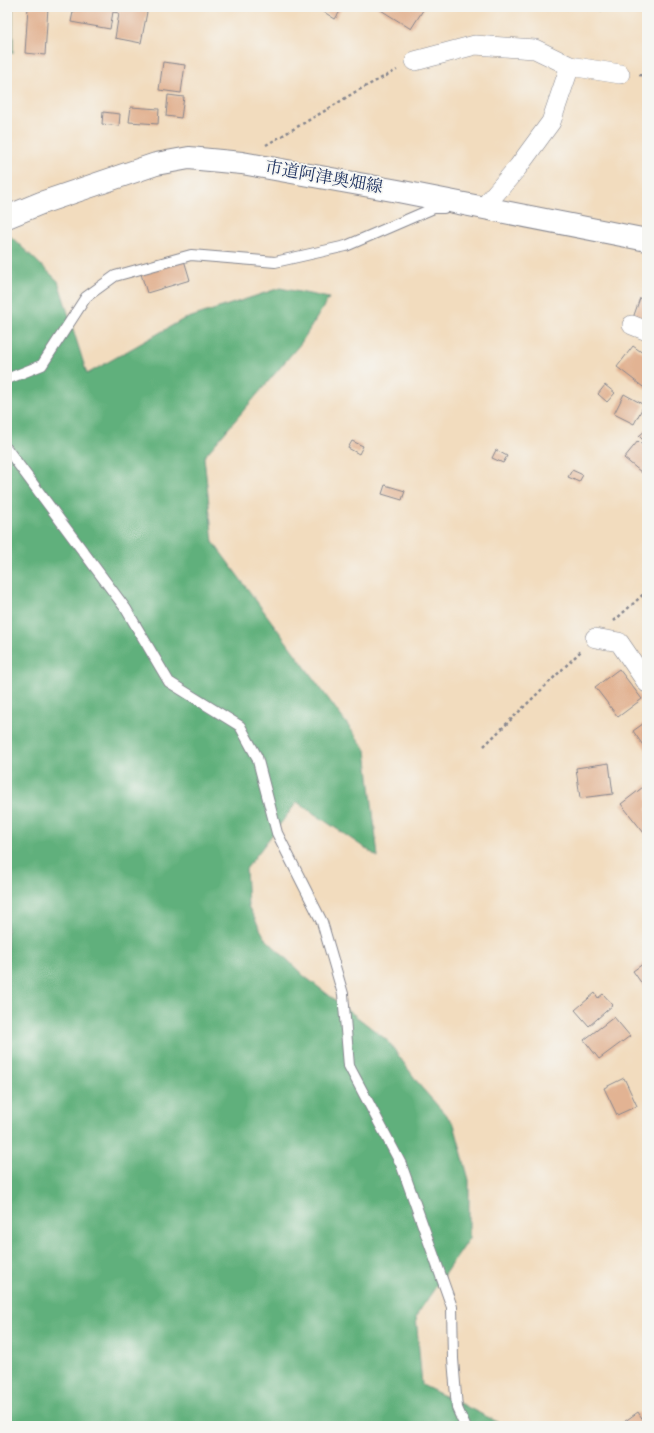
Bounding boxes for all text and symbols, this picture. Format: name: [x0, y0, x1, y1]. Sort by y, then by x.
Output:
street label: 市道阿津奥畑線: [263, 155, 385, 199]

